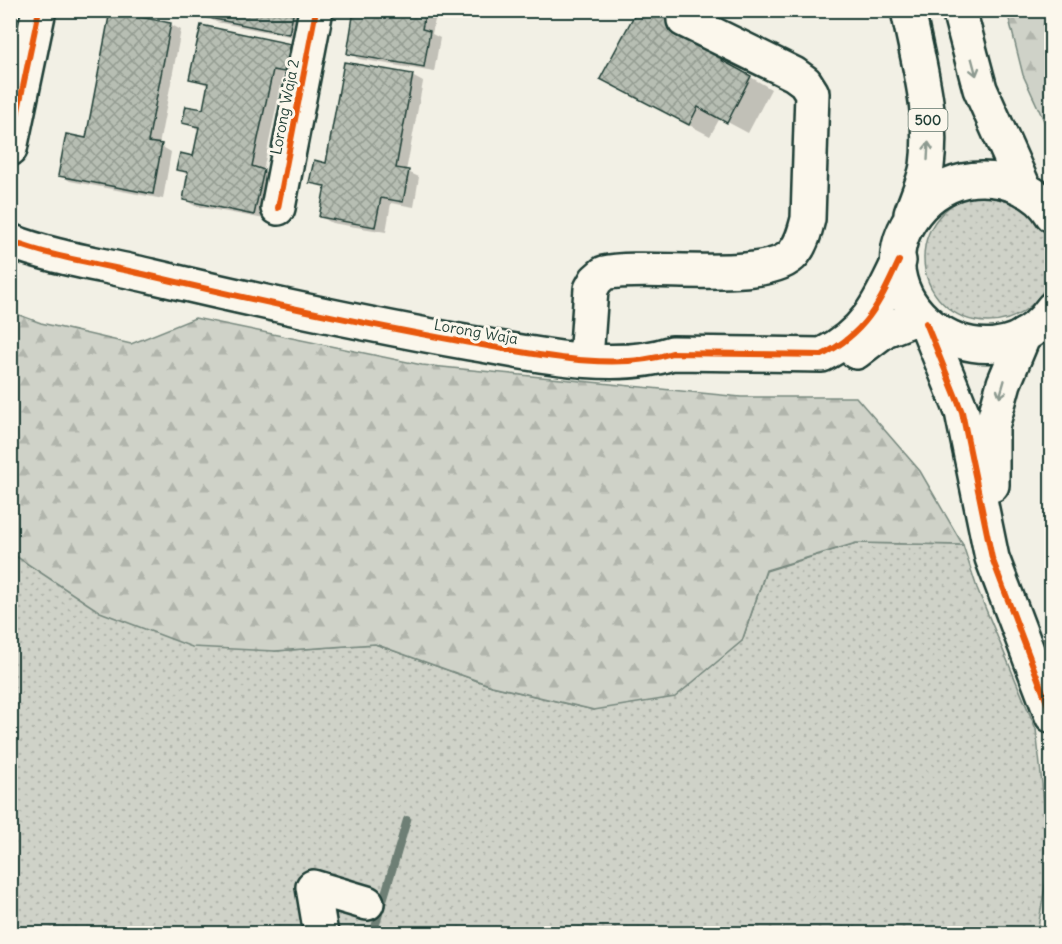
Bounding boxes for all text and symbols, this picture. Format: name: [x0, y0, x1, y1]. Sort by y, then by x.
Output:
one-way arrow: [969, 57, 980, 76]
street label: Lorong Waja 2: [266, 58, 303, 156]
road number: 500: [908, 109, 948, 131]
one-way arrow: [922, 142, 933, 162]
street label: Lorong Waja: [433, 315, 520, 348]
one-way arrow: [996, 379, 1008, 398]

